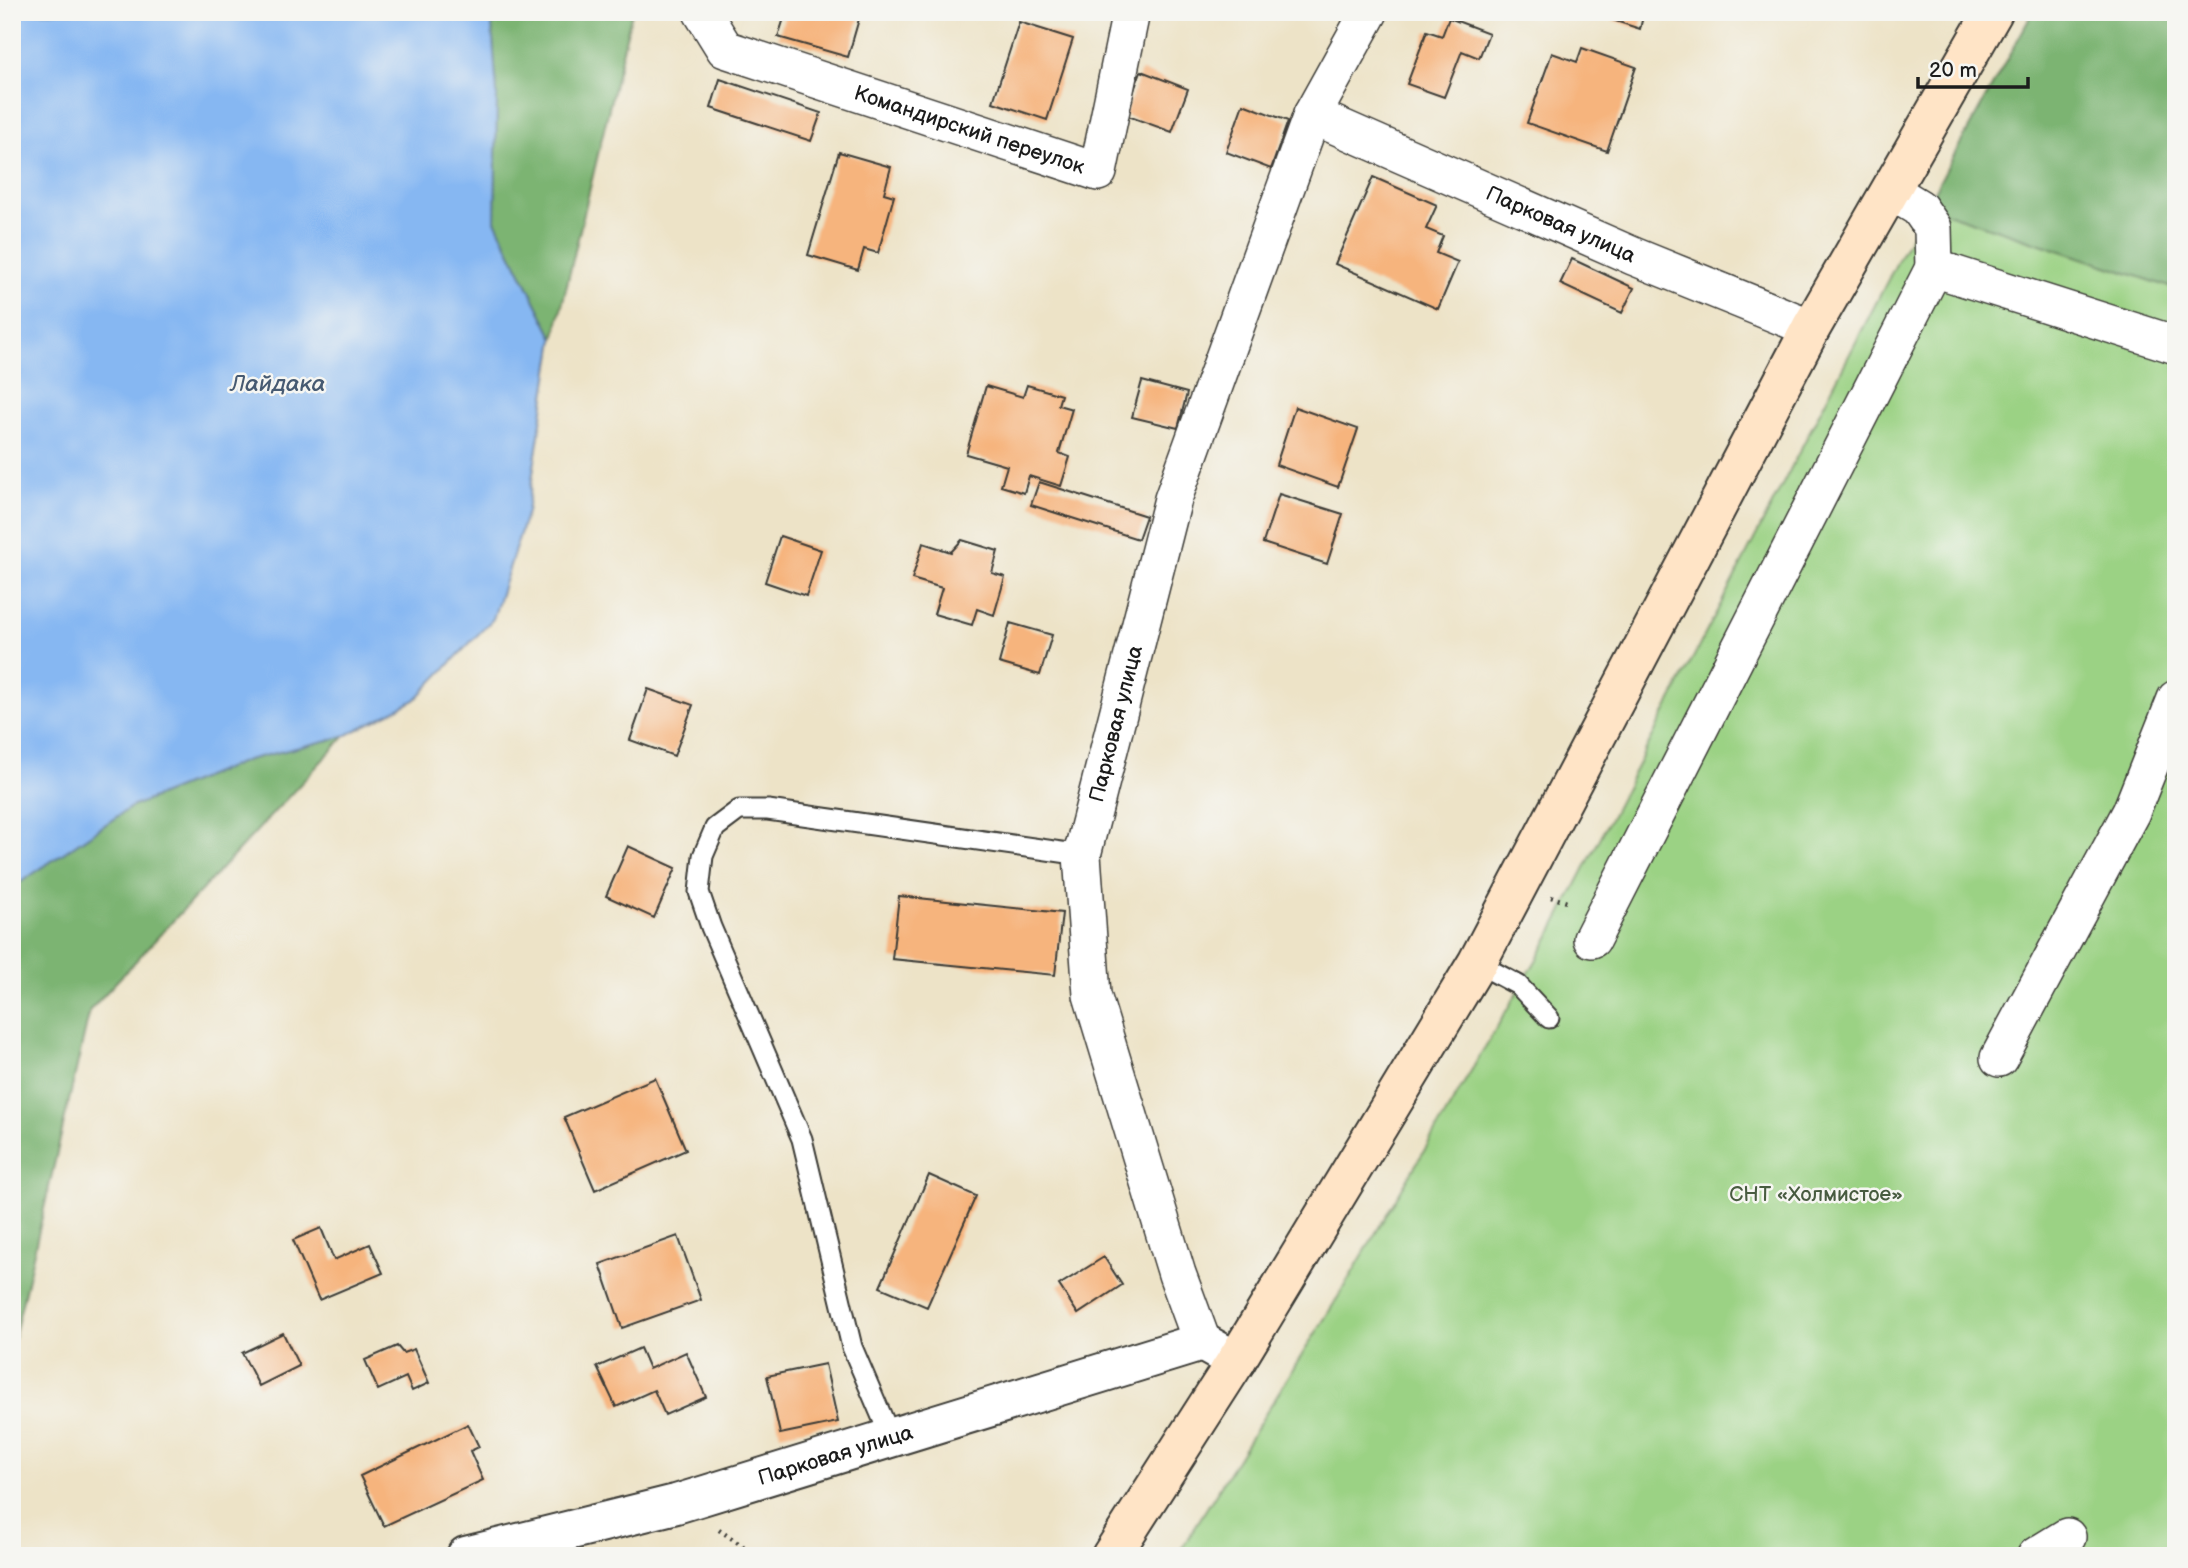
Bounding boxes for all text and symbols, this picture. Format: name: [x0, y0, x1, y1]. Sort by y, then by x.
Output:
scale bar: [1918, 46, 2029, 90]
text: 20 m: [1929, 58, 1977, 83]
street label: Командирский переулок: [851, 80, 1088, 180]
street label: Парковая улица: [1482, 181, 1640, 269]
water label: Лайдака: [229, 370, 325, 398]
street label: Парковая улица: [1084, 642, 1148, 805]
park label: СНТ «Холмистое»: [1729, 1182, 1903, 1207]
street label: Парковая улица: [755, 1420, 916, 1491]

